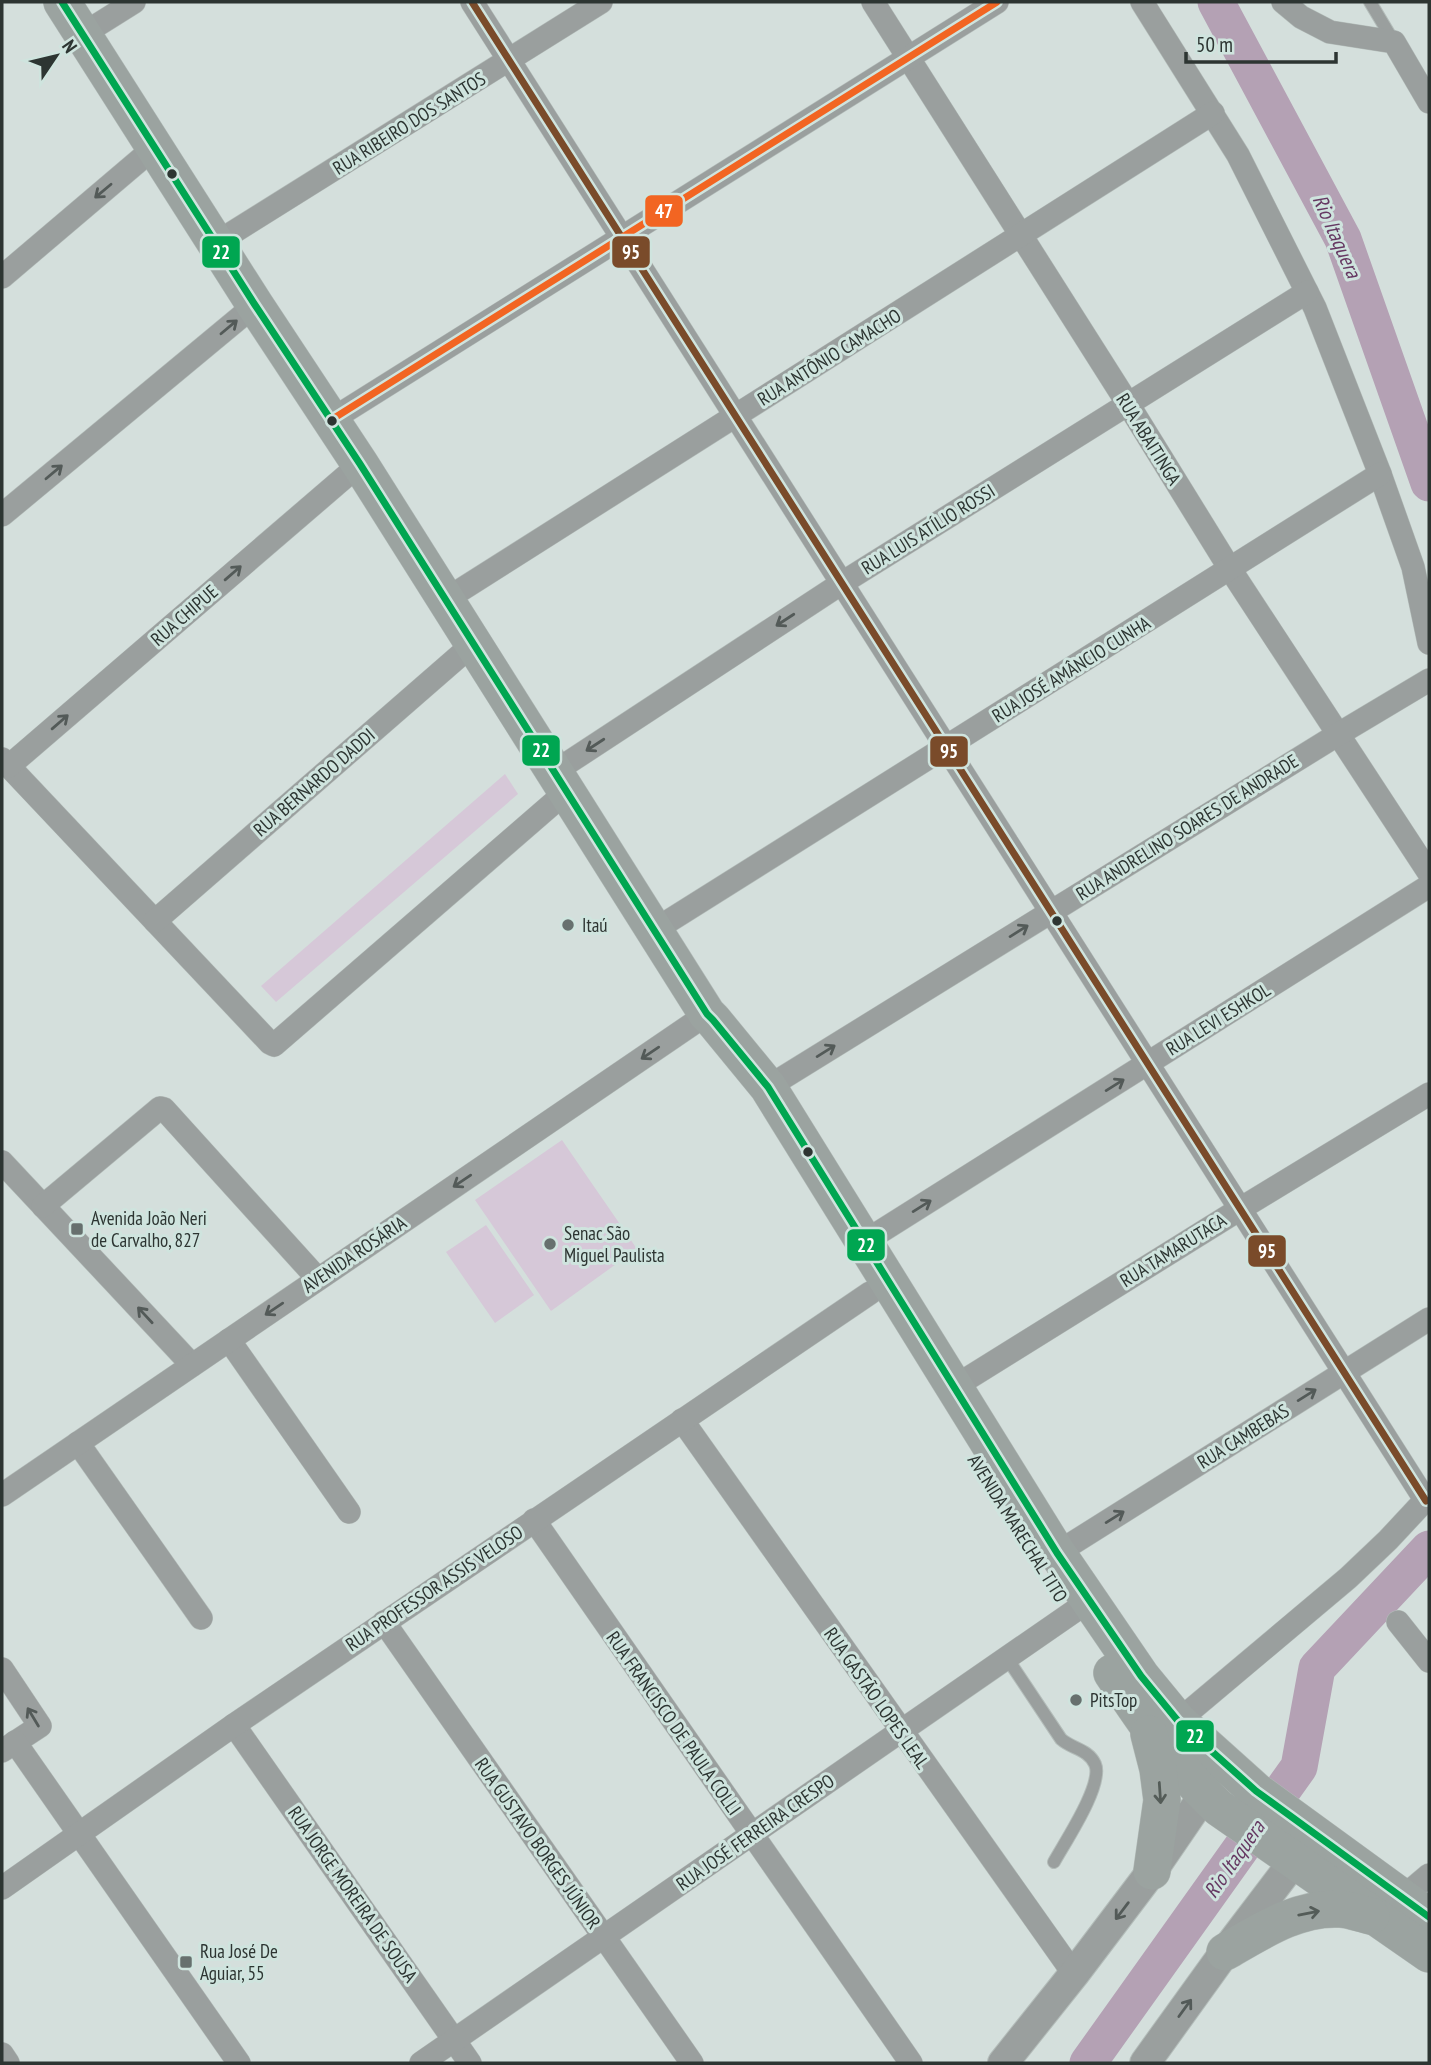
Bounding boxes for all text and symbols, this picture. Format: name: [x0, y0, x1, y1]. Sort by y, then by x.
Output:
north arrow: [21, 21, 91, 91]
scale bar: [1186, 21, 1336, 65]
text: 50 m: [1196, 31, 1233, 58]
text: N: [57, 35, 83, 57]
street label: RUA RIBEIRO DOS SANTOS: [328, 66, 490, 180]
unlabelled marker: [165, 167, 179, 181]
one-way arrow: [94, 183, 112, 199]
water label: Rio Itaquera: [1307, 190, 1368, 283]
line badge: 47: [644, 194, 684, 228]
text: 47: [655, 199, 673, 223]
line badge: 22: [201, 235, 241, 269]
line badge: 95: [611, 235, 651, 269]
text: 22: [212, 240, 230, 264]
text: 95: [622, 240, 640, 264]
street label: RUA ANTÔNIO CAMACHO: [753, 303, 905, 411]
one-way arrow: [220, 319, 238, 335]
street label: RUA ABAITINGA: [1111, 389, 1187, 489]
unlabelled marker: [325, 414, 339, 428]
one-way arrow: [45, 464, 63, 480]
street label: RUA LUIS ATÍLIO ROSSI: [857, 478, 999, 580]
one-way arrow: [224, 565, 242, 581]
street label: RUA CHIPUE: [145, 579, 223, 651]
street label: RUA JOSÉ AMÂNCIO CUNHA: [987, 611, 1155, 727]
one-way arrow: [775, 614, 795, 628]
one-way arrow: [51, 714, 69, 729]
street label: RUA BERNARDO DADDI: [248, 723, 380, 841]
line badge: 22: [521, 734, 561, 767]
line badge: 95: [929, 735, 969, 768]
text: 22: [532, 738, 550, 762]
one-way arrow: [585, 739, 605, 753]
text: 95: [940, 739, 958, 763]
street label: RUA ANDRELINO SOARES DE ANDRADE: [1071, 749, 1303, 905]
place label: Itaú: [582, 913, 608, 937]
unlabelled marker: [1050, 914, 1064, 928]
marker: Itaú: [560, 917, 576, 933]
one-way arrow: [1009, 923, 1028, 938]
street label: RUA LEVI ESHKOL: [1161, 977, 1275, 1061]
one-way arrow: [816, 1044, 835, 1059]
one-way arrow: [641, 1045, 660, 1060]
one-way arrow: [1104, 1077, 1124, 1091]
unlabelled marker: [801, 1145, 815, 1159]
one-way arrow: [453, 1174, 472, 1188]
one-way arrow: [911, 1198, 931, 1212]
place label: Avenida João Neri de Carvalho, 827: [91, 1206, 207, 1252]
street label: RUA TAMARUTACA: [1115, 1208, 1231, 1292]
street label: AVENIDA ROSÁRIA: [297, 1210, 411, 1298]
marker: Avenida João Neri de Carvalho, 827: [69, 1221, 85, 1237]
place label: Senac São Miguel Paulista: [564, 1221, 665, 1267]
line badge: 22: [846, 1228, 886, 1262]
text: 22: [857, 1233, 875, 1257]
line badge: 95: [1247, 1234, 1287, 1268]
marker: Senac São Miguel Paulista: [542, 1236, 558, 1252]
text: 95: [1258, 1239, 1276, 1263]
one-way arrow: [265, 1302, 284, 1316]
one-way arrow: [137, 1307, 154, 1324]
one-way arrow: [1297, 1388, 1317, 1402]
street label: RUA CAMBEBAS: [1193, 1398, 1293, 1474]
street label: AVENIDA MARECHAL TITO: [963, 1450, 1073, 1606]
one-way arrow: [1105, 1509, 1124, 1524]
street label: RUA PROFESSOR ASSIS VELOSO: [341, 1520, 527, 1656]
street label: RUA GASTÃO LOPES LEAL: [819, 1623, 935, 1774]
street label: RUA FRANCISCO DE PAULA COLLI: [601, 1626, 747, 1820]
place label: PitsTop: [1090, 1688, 1137, 1712]
marker: PitsTop: [1068, 1692, 1084, 1708]
one-way arrow: [26, 1707, 40, 1727]
line badge: 22: [1175, 1719, 1215, 1753]
text: 22: [1186, 1724, 1204, 1748]
street label: RUA GUSTAVO BORGES JÚNIOR: [470, 1753, 606, 1933]
street label: RUA JOSÉ FERREIRA CRESPO: [671, 1768, 839, 1896]
one-way arrow: [1154, 1781, 1167, 1804]
street label: RUA JORGE MOREIRA DE SOUSA: [283, 1801, 423, 1987]
water label: Rio Itaquera: [1198, 1814, 1271, 1903]
one-way arrow: [1114, 1901, 1129, 1919]
one-way arrow: [1297, 1906, 1320, 1920]
place label: Rua José De Aguiar, 55: [200, 1939, 278, 1985]
marker: Rua José De Aguiar, 55: [178, 1954, 194, 1970]
one-way arrow: [1178, 1999, 1192, 2018]

